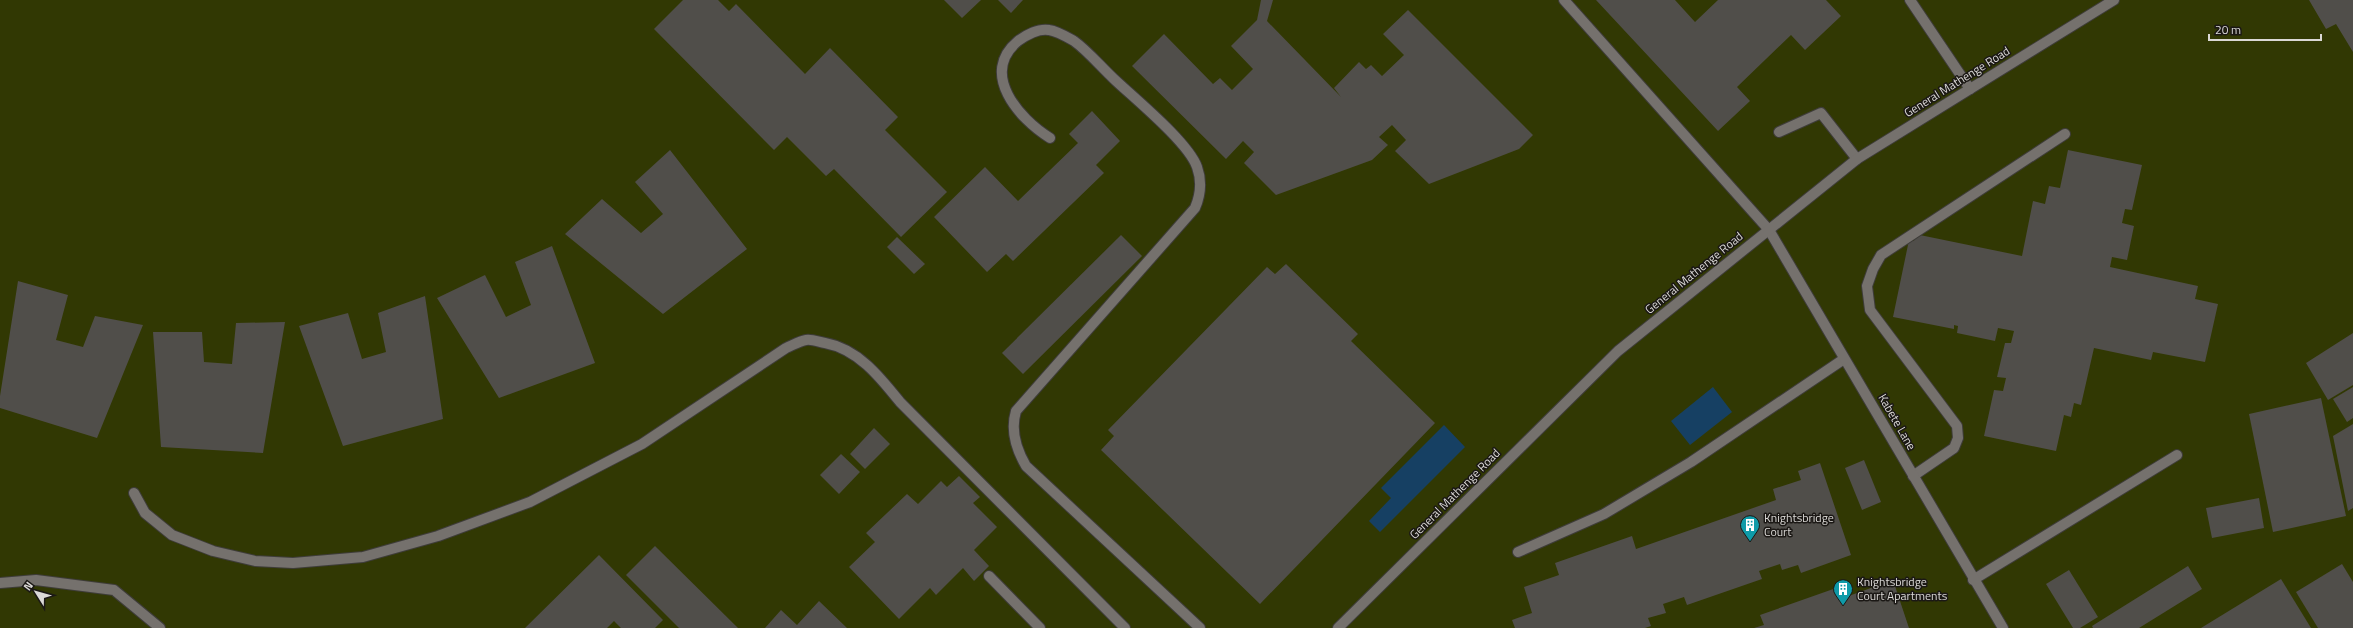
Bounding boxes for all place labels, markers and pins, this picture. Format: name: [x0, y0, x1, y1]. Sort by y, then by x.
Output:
place label: Knightsbridge Court: [1764, 508, 1834, 541]
building icon: Knightsbridge Court: [1739, 514, 1761, 542]
place label: Knightsbridge Court Apartments: [1857, 572, 1948, 605]
building icon: Knightsbridge Court Apartments: [1832, 578, 1854, 606]

